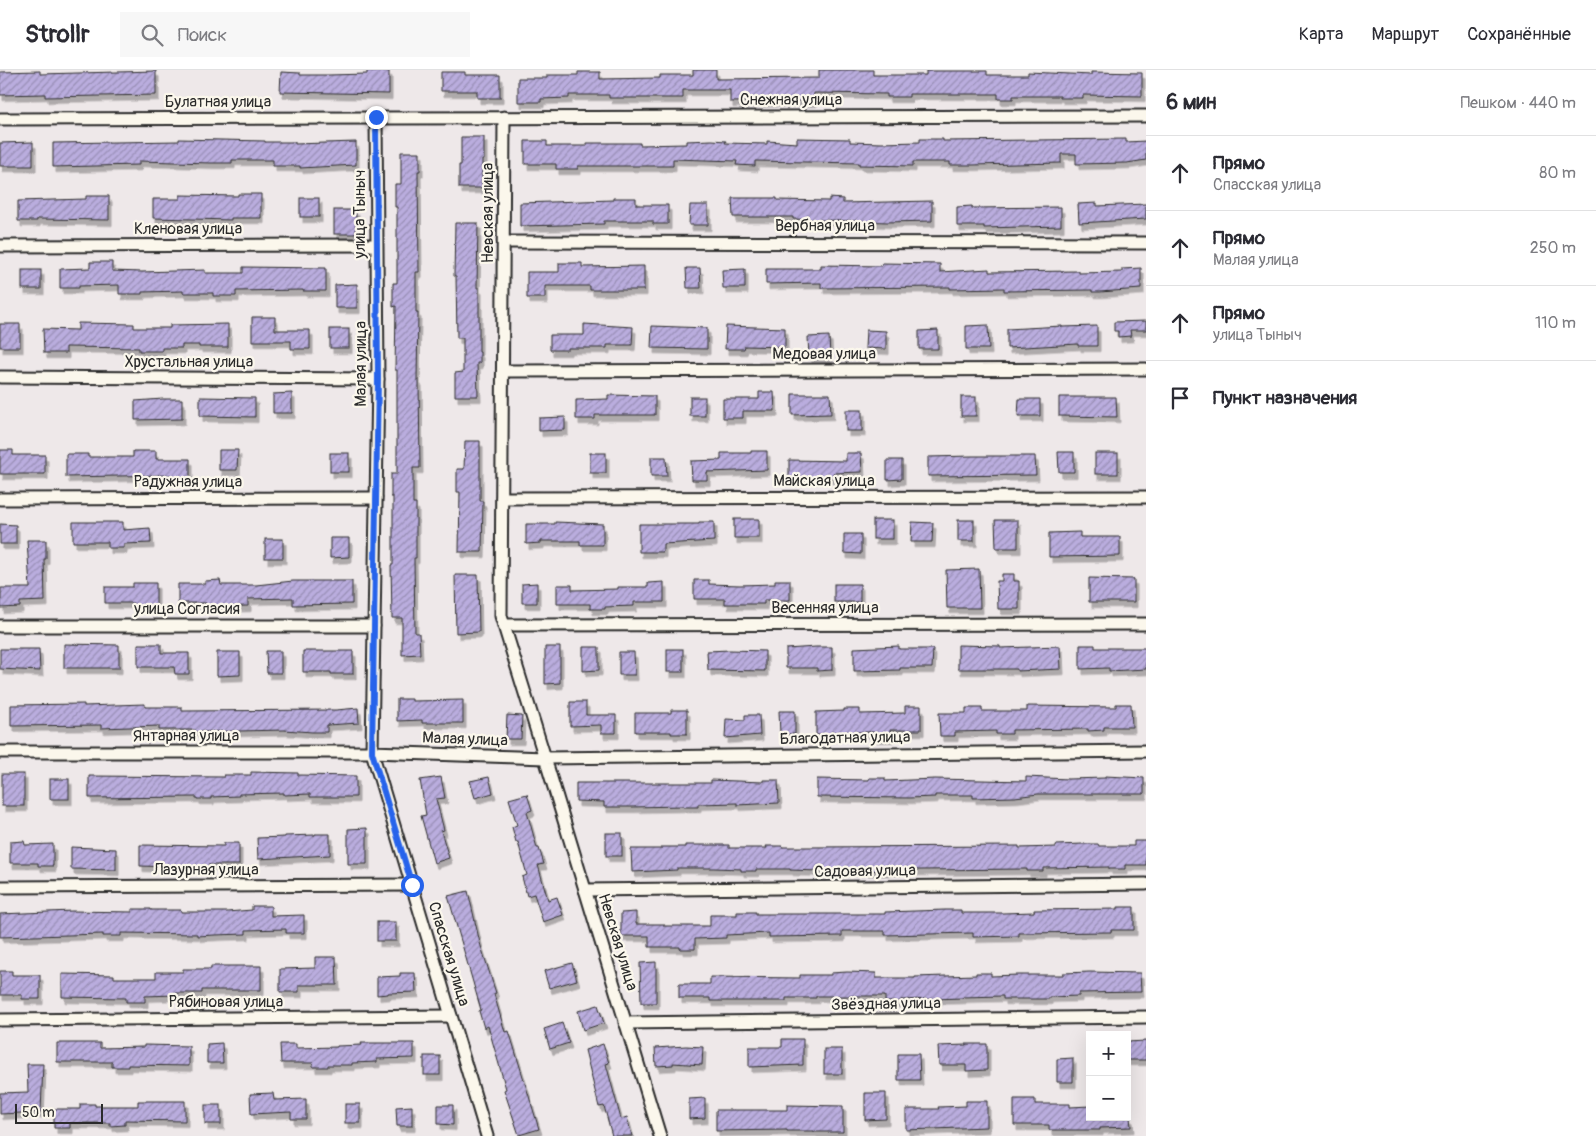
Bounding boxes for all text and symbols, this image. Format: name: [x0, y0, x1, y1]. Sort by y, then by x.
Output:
search box: [120, 12, 470, 57]
text: Strollr: [25, 20, 90, 49]
icon: search: [138, 21, 166, 49]
text: Поиск: [178, 23, 227, 47]
text: Карта: [1299, 23, 1343, 46]
text: Маршрут: [1371, 23, 1439, 46]
text: Сохранённые: [1467, 23, 1571, 46]
text: 6 мин: [1166, 89, 1216, 116]
street label: Снежная улица: [740, 90, 842, 110]
street label: Булатная улица: [165, 92, 271, 112]
text: Пешком · 440 m: [1461, 93, 1576, 113]
route end: [365, 106, 388, 129]
text: Прямо: [1213, 151, 1265, 175]
icon: ahead: [1166, 159, 1194, 187]
street label: Невская улица: [478, 163, 498, 263]
text: 80 m: [1539, 163, 1576, 183]
street label: улица Тыныч: [350, 170, 370, 259]
text: Спасская улица: [1213, 175, 1321, 195]
street label: Вербная улица: [775, 216, 875, 236]
street label: Кленовая улица: [134, 219, 242, 239]
text: Прямо: [1213, 226, 1265, 250]
icon: ahead: [1166, 234, 1194, 262]
text: 250 m: [1530, 238, 1576, 258]
text: Малая улица: [1213, 250, 1299, 270]
text: Прямо: [1213, 301, 1265, 325]
icon: ahead: [1166, 309, 1194, 337]
text: 110 m: [1535, 313, 1576, 333]
street label: Малая улица: [351, 321, 371, 407]
text: улица Тыныч: [1213, 325, 1302, 345]
street label: Медовая улица: [772, 344, 876, 364]
street label: Хрустальная улица: [125, 352, 253, 372]
icon: arrive: [1166, 384, 1194, 412]
text: Пункт назначения: [1213, 386, 1357, 410]
street label: Майская улица: [773, 471, 875, 491]
street label: Радужная улица: [134, 472, 242, 492]
street label: Весенняя улица: [771, 598, 879, 618]
street label: улица Согласия: [133, 599, 240, 619]
street label: Янтарная улица: [133, 726, 239, 746]
street label: Благодатная улица: [779, 727, 911, 749]
street label: Малая улица: [422, 728, 508, 750]
street label: Лазурная улица: [152, 860, 259, 880]
street label: Садовая улица: [814, 860, 916, 882]
route start: [401, 874, 424, 897]
street label: Невская улица: [594, 891, 642, 993]
street label: Спасская улица: [424, 899, 474, 1009]
street label: Рябиновая улица: [169, 992, 283, 1012]
street label: Звёздная улица: [831, 993, 941, 1015]
map controls: [1086, 1031, 1131, 1121]
button: +: [1086, 1031, 1131, 1076]
button: −: [1086, 1076, 1131, 1121]
scale bar: [15, 1101, 102, 1124]
text: 50 m: [22, 1104, 55, 1121]

